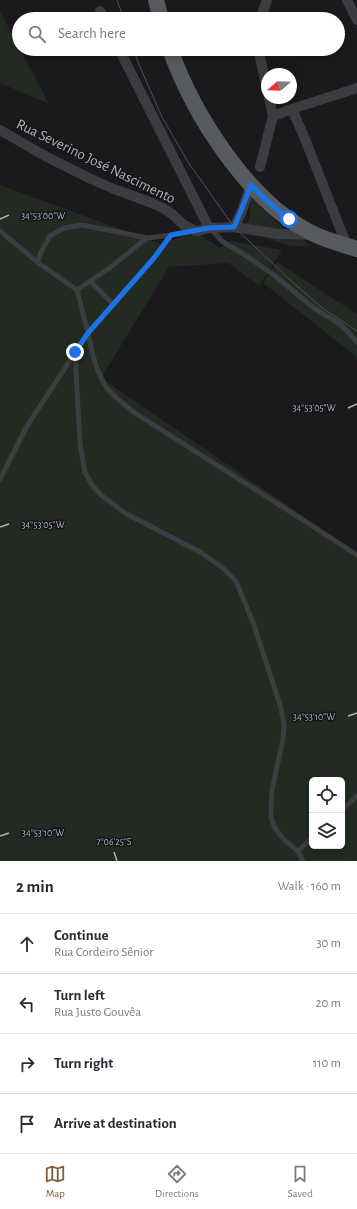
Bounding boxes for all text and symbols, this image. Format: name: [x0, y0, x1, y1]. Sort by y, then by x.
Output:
search box: [12, 12, 345, 56]
icon: search: [26, 23, 48, 45]
text: Search here: [58, 26, 126, 41]
north arrow: [261, 68, 297, 104]
street label: Rua Severino José Nascimento: [14, 116, 178, 207]
route start: [280, 210, 298, 228]
text: 34°53'00"W: [21, 211, 65, 221]
route end: [66, 343, 84, 361]
text: 34°53'05"W: [292, 403, 336, 413]
text: 34°53'05"W: [21, 520, 65, 530]
text: 34°53'10"W: [293, 712, 335, 722]
map controls: [309, 777, 345, 849]
button: locate: [309, 777, 345, 813]
button: layers: [309, 813, 345, 849]
text: 34°53'10"W: [22, 828, 64, 838]
text: 7°06'25"S: [97, 837, 132, 847]
text: 2 min: [16, 878, 54, 895]
text: Walk · 160 m: [278, 880, 341, 893]
text: Continue: [54, 928, 109, 943]
icon: ahead: [16, 933, 38, 955]
text: 30 m: [316, 937, 341, 950]
text: Rua Cordeiro Sênior: [54, 946, 153, 959]
text: Turn left: [54, 988, 105, 1003]
icon: left: [16, 993, 38, 1015]
text: 20 m: [316, 997, 341, 1010]
text: Rua Justo Gouvêa: [54, 1006, 141, 1019]
icon: right: [16, 1053, 38, 1075]
text: Turn right: [54, 1056, 113, 1071]
text: 110 m: [313, 1057, 341, 1070]
icon: arrive: [16, 1113, 38, 1135]
text: Arrive at destination: [54, 1116, 177, 1131]
tab: Map: [44, 1163, 66, 1200]
tab: Directions: [155, 1163, 199, 1200]
tab: Saved: [287, 1163, 313, 1200]

